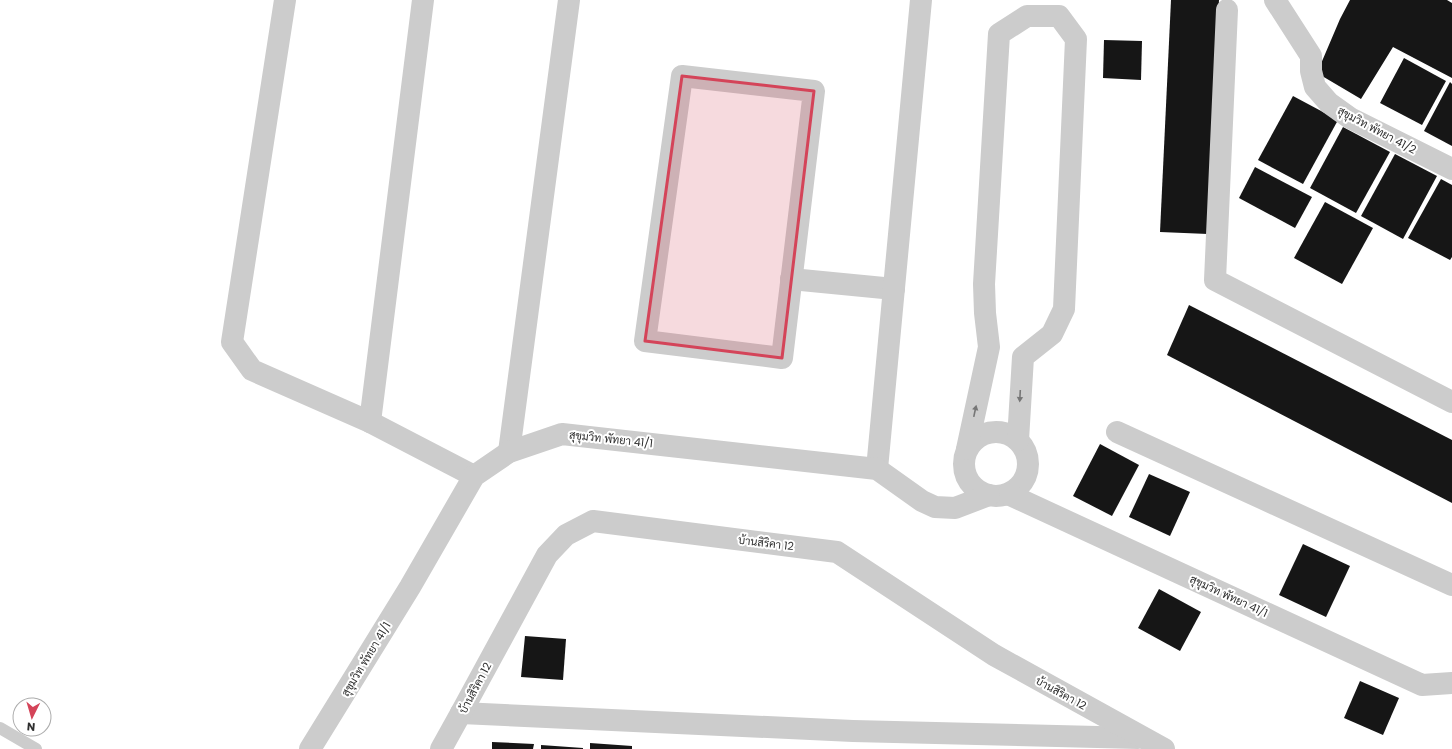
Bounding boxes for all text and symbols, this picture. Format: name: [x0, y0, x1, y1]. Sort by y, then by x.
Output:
street label: สุขุมวิท พัทยา 41/2: [1334, 102, 1419, 158]
one-way arrow: [1017, 390, 1024, 402]
one-way arrow: [973, 405, 979, 417]
street label: สุขุมวิท พัทยา 41/1: [568, 427, 654, 452]
street label: บ้านสิริคา 12: [737, 532, 795, 554]
street label: สุขุมวิท พัทยา 41/1: [1187, 571, 1271, 622]
street label: สุขุมวิท พัทยา 41/1: [337, 619, 395, 700]
street label: บ้านสิริคา 12: [455, 660, 495, 716]
street label: บ้านสิริคา 12: [1033, 672, 1089, 714]
north arrow: [12, 697, 52, 737]
text: N: [26, 719, 36, 735]

